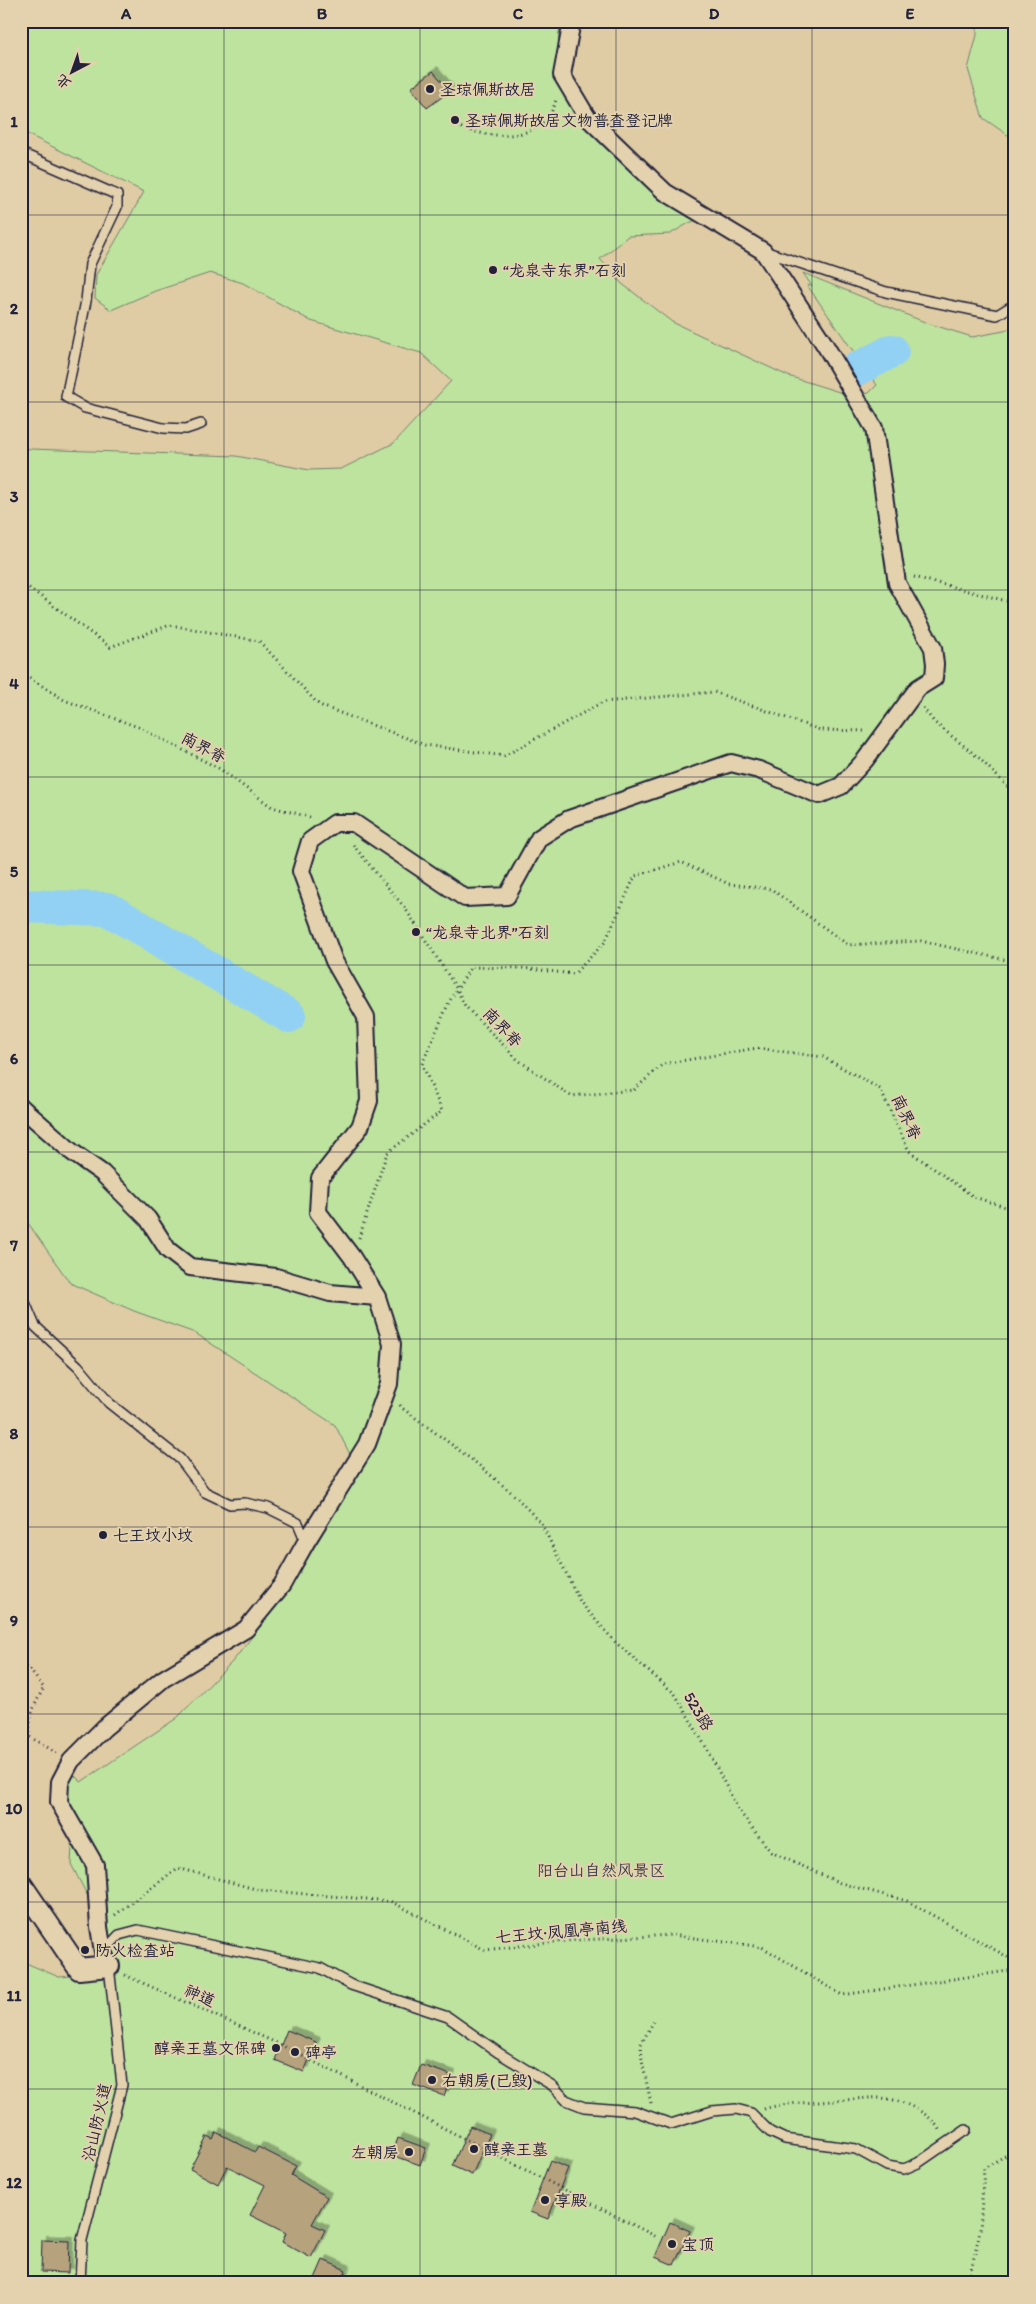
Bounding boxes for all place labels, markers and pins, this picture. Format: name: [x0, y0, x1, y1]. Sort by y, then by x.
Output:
place label: 圣琼佩斯故居: [440, 80, 536, 99]
marker: 圣琼佩斯故居: [424, 83, 436, 95]
place label: 圣琼佩斯故居文物普查登记牌: [465, 111, 673, 130]
marker: 圣琼佩斯故居文物普查登记牌: [449, 114, 461, 126]
place label: “龙泉寺东界”石刻: [503, 261, 627, 280]
marker: “龙泉寺东界”石刻: [487, 264, 499, 276]
place label: “龙泉寺北界”石刻: [426, 923, 550, 942]
marker: “龙泉寺北界”石刻: [410, 926, 422, 938]
place label: 七王坟小坟: [113, 1526, 193, 1545]
marker: 七王坟小坟: [97, 1529, 109, 1541]
place label: 防火检查站: [95, 1941, 175, 1960]
marker: 防火检查站: [79, 1944, 91, 1956]
place label: 醇亲王墓文保碑: [154, 2039, 266, 2058]
marker: 醇亲王墓文保碑: [270, 2042, 282, 2054]
place label: 碑亭: [305, 2043, 337, 2062]
marker: 碑亭: [289, 2046, 301, 2058]
place label: 右朝房(已毁): [442, 2071, 532, 2090]
marker: 右朝房(已毁): [426, 2074, 438, 2086]
place label: 醇亲王墓: [484, 2140, 548, 2159]
place label: 左朝房: [351, 2143, 399, 2162]
marker: 醇亲王墓: [468, 2143, 480, 2155]
marker: 左朝房: [403, 2146, 415, 2158]
place label: 享殿: [555, 2191, 587, 2210]
marker: 享殿: [539, 2194, 551, 2206]
place label: 宝顶: [682, 2235, 714, 2254]
marker: 宝顶: [666, 2238, 678, 2250]

